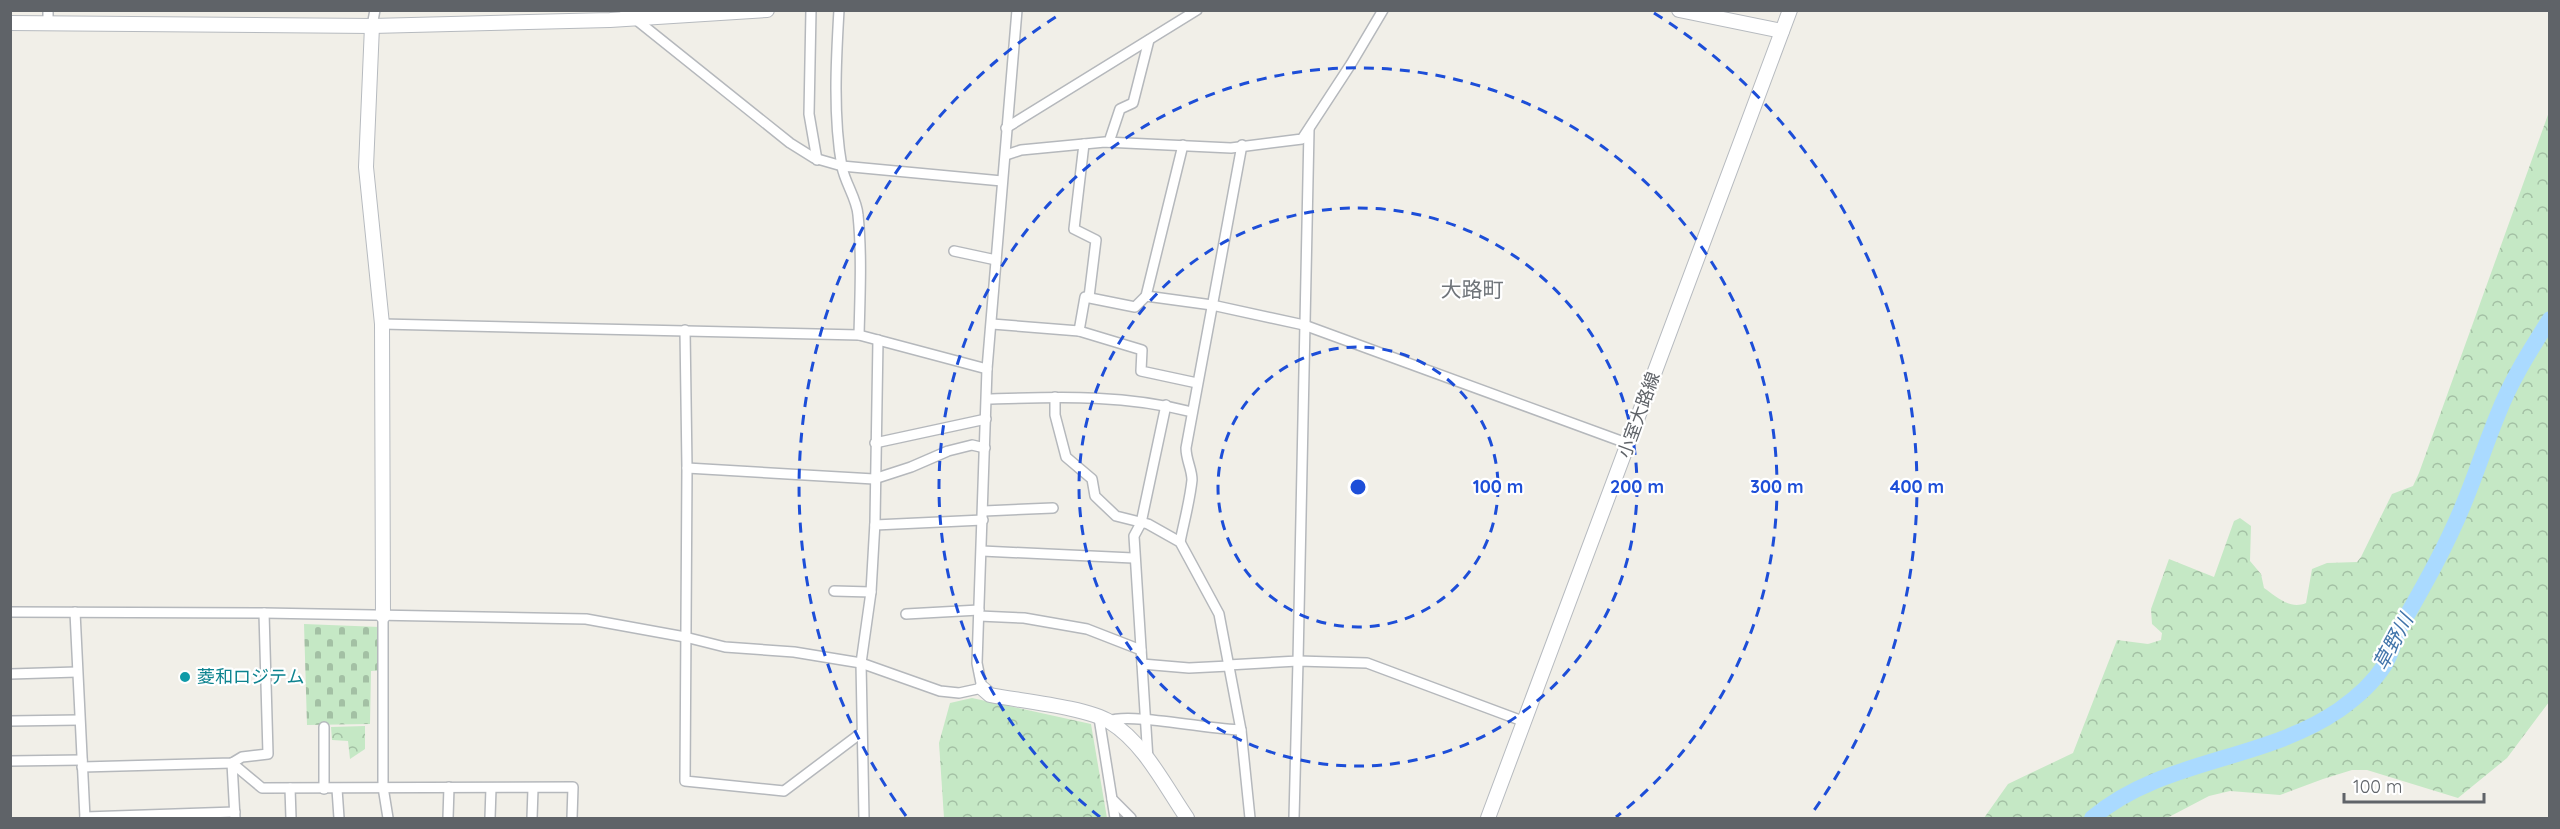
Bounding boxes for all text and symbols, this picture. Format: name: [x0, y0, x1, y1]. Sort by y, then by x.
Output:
district label: 大路町: [1441, 276, 1504, 302]
street label: 小室大路線: [1612, 369, 1665, 461]
text: 100 m: [1473, 475, 1523, 498]
text: 200 m: [1610, 475, 1664, 498]
text: 300 m: [1750, 475, 1804, 498]
text: 400 m: [1890, 475, 1944, 498]
centre of rings: [1348, 477, 1368, 497]
water label: 草野川: [2367, 608, 2419, 674]
place label: 菱和ロジテム: [197, 665, 304, 688]
marker: 菱和ロジテム: [178, 670, 192, 684]
scale bar: [2344, 766, 2484, 804]
text: 100 m: [2353, 775, 2402, 798]

